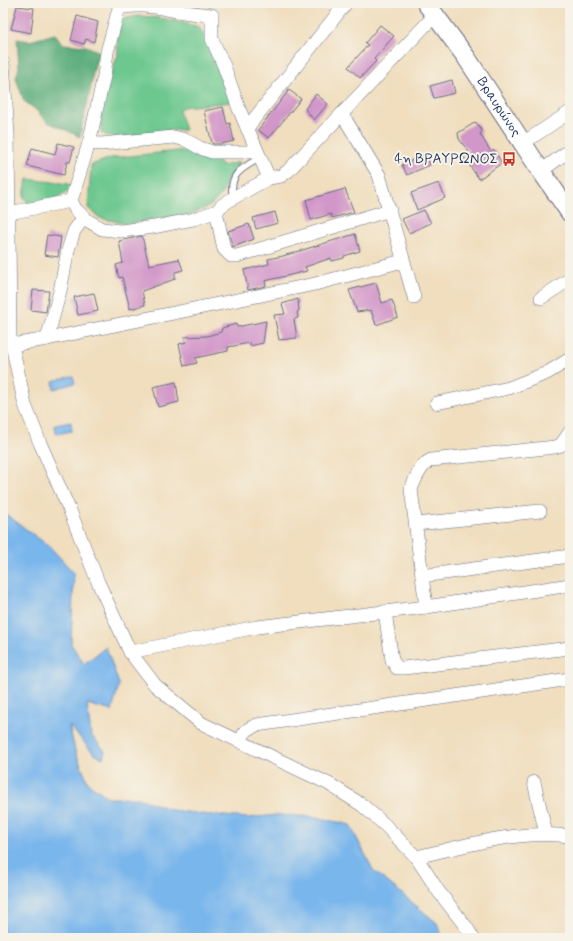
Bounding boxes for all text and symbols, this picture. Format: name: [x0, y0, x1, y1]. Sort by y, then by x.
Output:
street label: Βραυρώνος: [473, 74, 525, 140]
place label: 4η ΒΡΑΥΡΩΝΟΣ: [394, 150, 498, 168]
bus stop icon: 4η ΒΡΑΥΡΩΝΟΣ: [501, 151, 517, 167]

